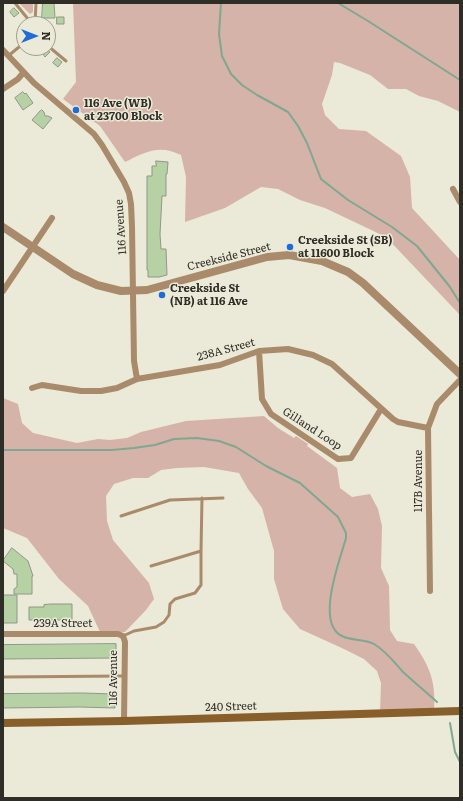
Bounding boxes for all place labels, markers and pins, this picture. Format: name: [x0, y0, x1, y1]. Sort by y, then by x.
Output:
place label: 116 Ave (WB) at 23700 Block: [84, 97, 162, 123]
marker: 116 Ave (WB) at 23700 Block: [71, 105, 81, 115]
place label: Creekside St (SB) at 11600 Block: [298, 234, 392, 260]
marker: Creekside St (SB) at 11600 Block: [285, 242, 295, 252]
place label: Creekside St (NB) at 116 Ave: [170, 282, 248, 308]
marker: Creekside St (NB) at 116 Ave: [157, 290, 167, 300]

